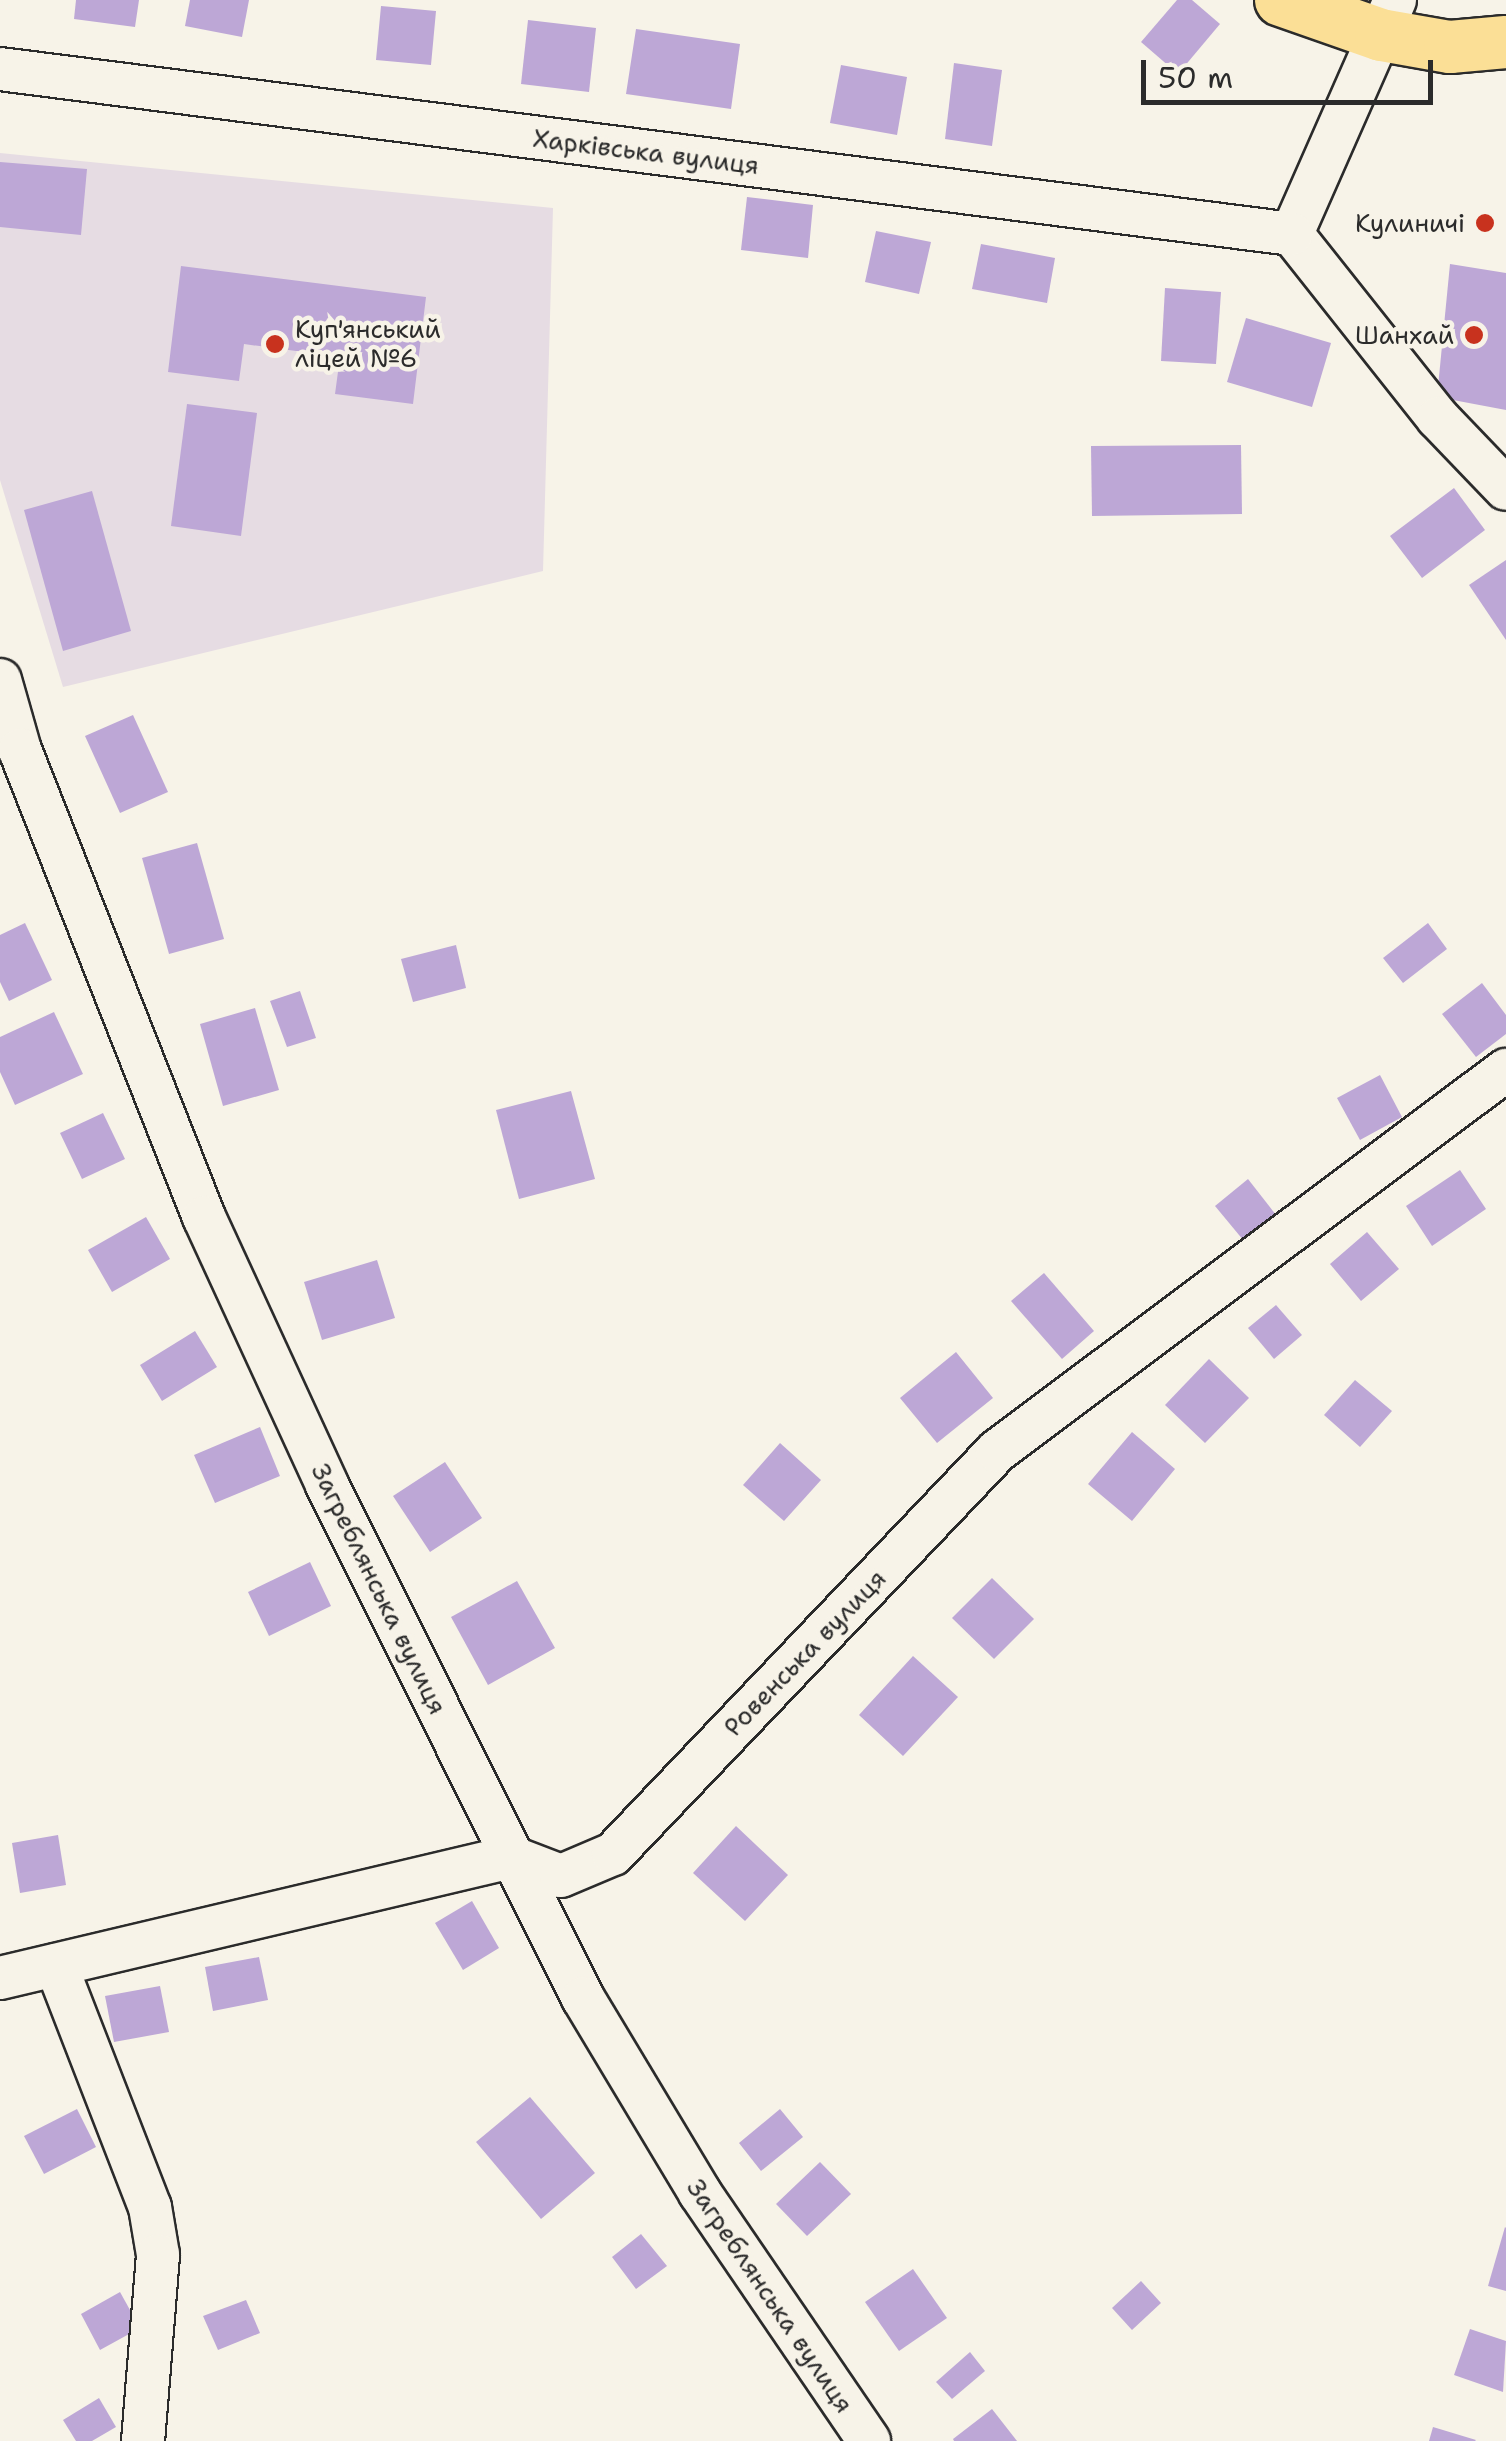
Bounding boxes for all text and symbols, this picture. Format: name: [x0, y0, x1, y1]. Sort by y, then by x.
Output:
scale bar: [1146, 40, 1438, 102]
text: 50 m: [1158, 57, 1233, 98]
street label: Харківська вулиця: [531, 123, 761, 181]
place label: Кулиничі: [1355, 208, 1465, 238]
marker: Кулиничі: [1474, 212, 1496, 234]
place label: Куп'янський ліцей №6: [295, 315, 441, 374]
place label: Шанхай: [1355, 320, 1454, 350]
marker: Шанхай: [1463, 324, 1485, 346]
marker: Куп'янський ліцей №6: [264, 333, 286, 355]
street label: Загреблянська вулиця: [305, 1459, 453, 1719]
street label: Ровенська вулиця: [718, 1564, 892, 1742]
street label: Загреблянська вулиця: [681, 2174, 859, 2418]

